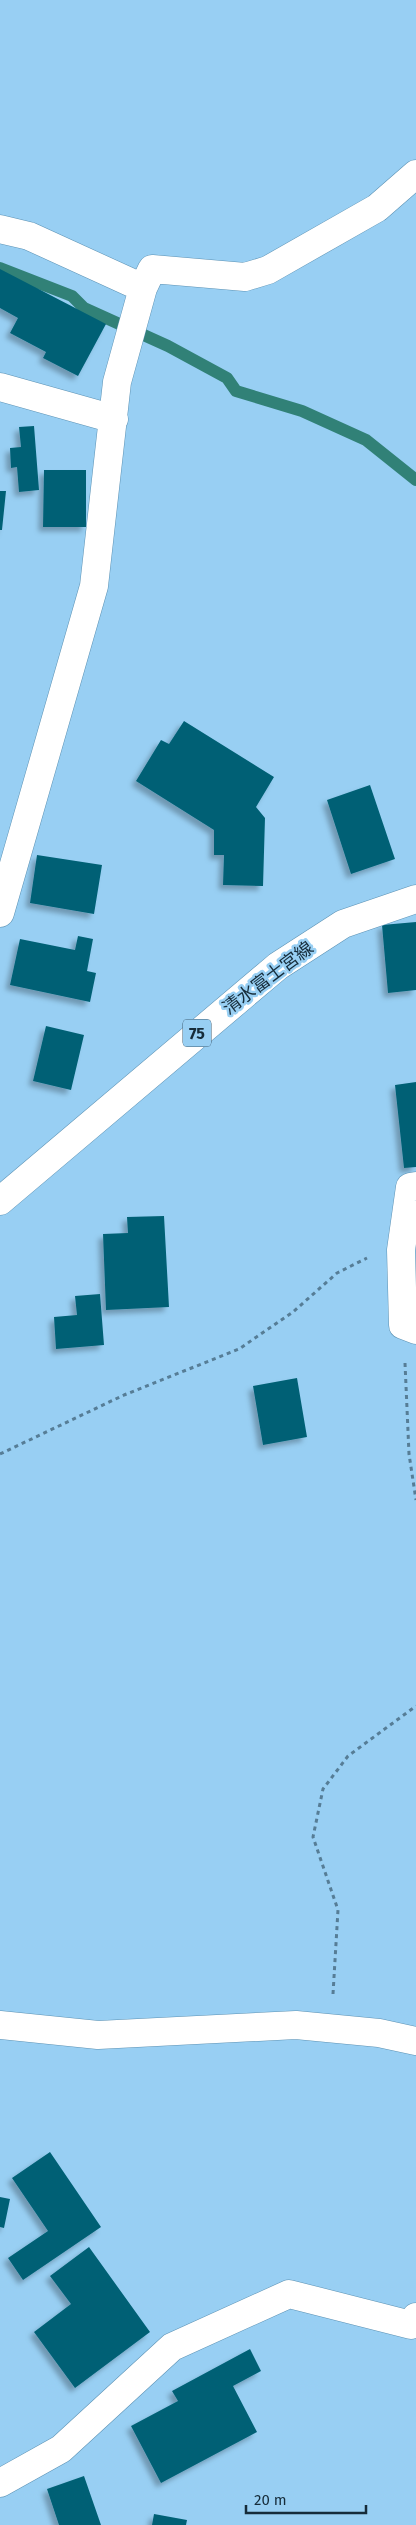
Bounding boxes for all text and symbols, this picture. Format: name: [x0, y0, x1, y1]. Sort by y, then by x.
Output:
street label: 清水富士宮線: [218, 937, 318, 1019]
road number: 75: [183, 1020, 211, 1046]
scale bar: [246, 2482, 366, 2514]
text: 20 m: [254, 2491, 287, 2509]

